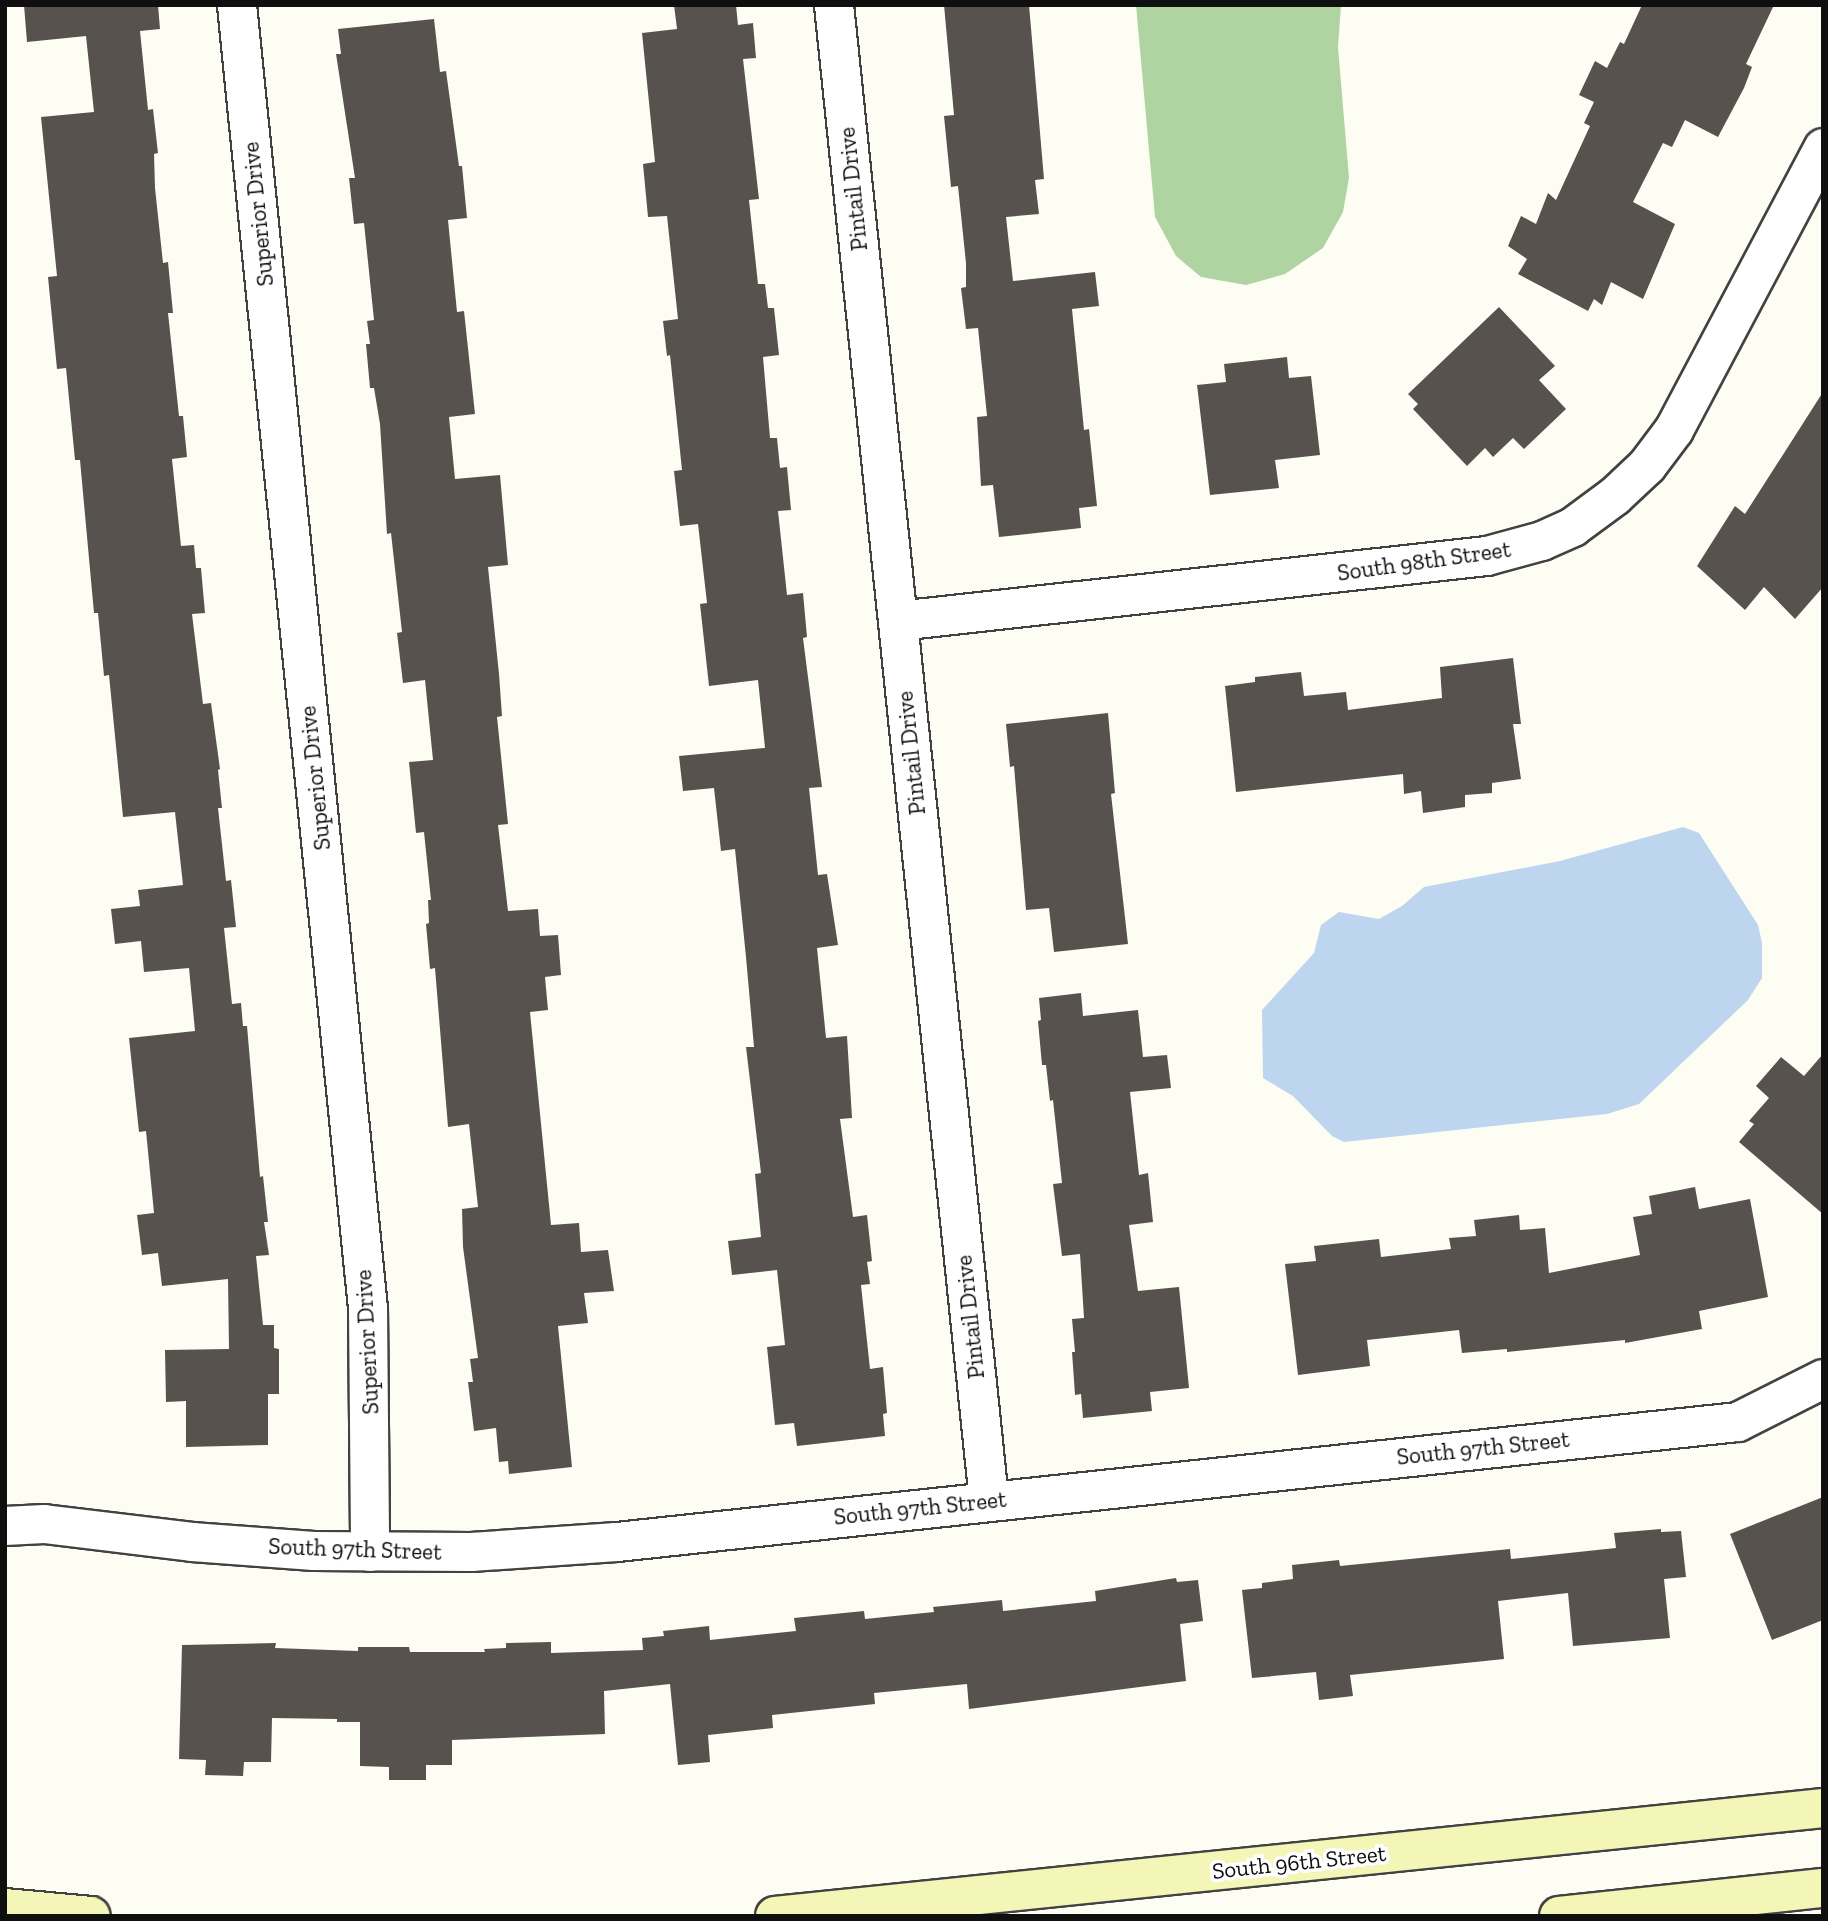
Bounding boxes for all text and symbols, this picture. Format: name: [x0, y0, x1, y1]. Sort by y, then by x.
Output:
street label: Pintail Drive: [833, 126, 873, 252]
street label: Superior Drive: [237, 140, 279, 288]
street label: South 98th Street: [1335, 535, 1513, 587]
street label: Pintail Drive: [891, 690, 931, 816]
street label: Superior Drive: [294, 704, 336, 852]
street label: Pintail Drive: [950, 1254, 990, 1380]
street label: Superior Drive: [349, 1269, 385, 1415]
street label: South 97th Street: [1395, 1425, 1571, 1471]
street label: South 97th Street: [832, 1485, 1008, 1531]
street label: South 97th Street: [268, 1532, 442, 1566]
street label: South 96th Street: [1210, 1839, 1388, 1885]

